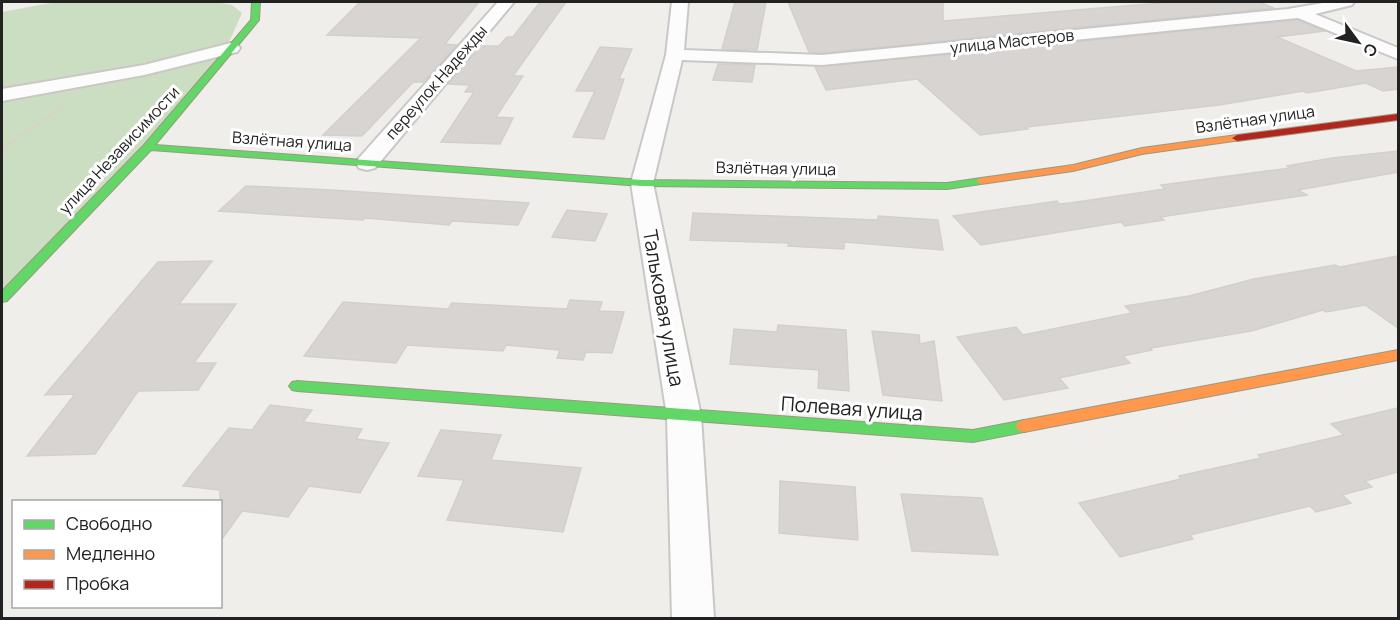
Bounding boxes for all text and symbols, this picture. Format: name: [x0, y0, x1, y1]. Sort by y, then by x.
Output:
north arrow: [1328, 12, 1388, 72]
street label: переулок Надежды: [380, 20, 492, 144]
street label: улица Мастеров: [949, 24, 1075, 58]
text: С: [1358, 39, 1383, 61]
street label: улица Независимости: [54, 81, 184, 219]
street label: Взлётная улица: [1194, 100, 1316, 138]
street label: Взлётная улица: [231, 126, 353, 156]
street label: Взлётная улица: [716, 156, 836, 180]
street label: Тальковая улица: [637, 227, 691, 389]
street label: Полевая улица: [780, 390, 924, 426]
legend: [12, 500, 222, 608]
text: Свободно: [66, 511, 152, 535]
text: Медленно: [66, 541, 155, 565]
text: Пробка: [66, 571, 129, 595]

